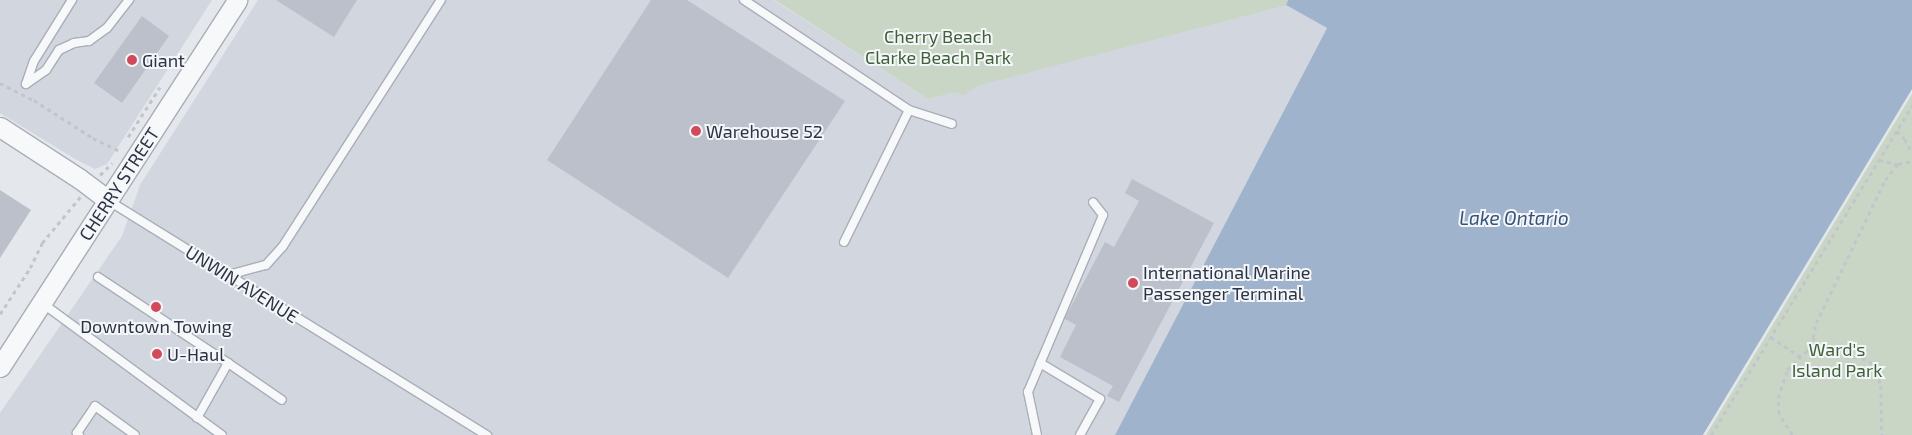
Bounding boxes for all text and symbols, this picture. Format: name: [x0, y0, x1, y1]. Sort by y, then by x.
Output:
park label: Cherry Beach Clarke Beach Park: [865, 26, 1011, 68]
place label: Giant: [142, 49, 185, 71]
marker: Giant: [126, 54, 138, 66]
place label: Warehouse 52: [706, 120, 823, 142]
street label: CHERRY STREET: [74, 123, 164, 245]
marker: Warehouse 52: [690, 125, 702, 137]
water label: Lake Ontario: [1459, 207, 1569, 229]
street label: UNWIN AVENUE: [181, 241, 303, 327]
place label: International Marine Passenger Terminal: [1143, 262, 1311, 304]
marker: International Marine Passenger Terminal: [1127, 277, 1139, 289]
marker: Downtown Towing: [150, 301, 162, 313]
place label: Downtown Towing: [80, 315, 232, 337]
park label: Ward's Island Park: [1792, 339, 1882, 382]
place label: U-Haul: [167, 343, 225, 365]
marker: U-Haul: [151, 348, 163, 360]

